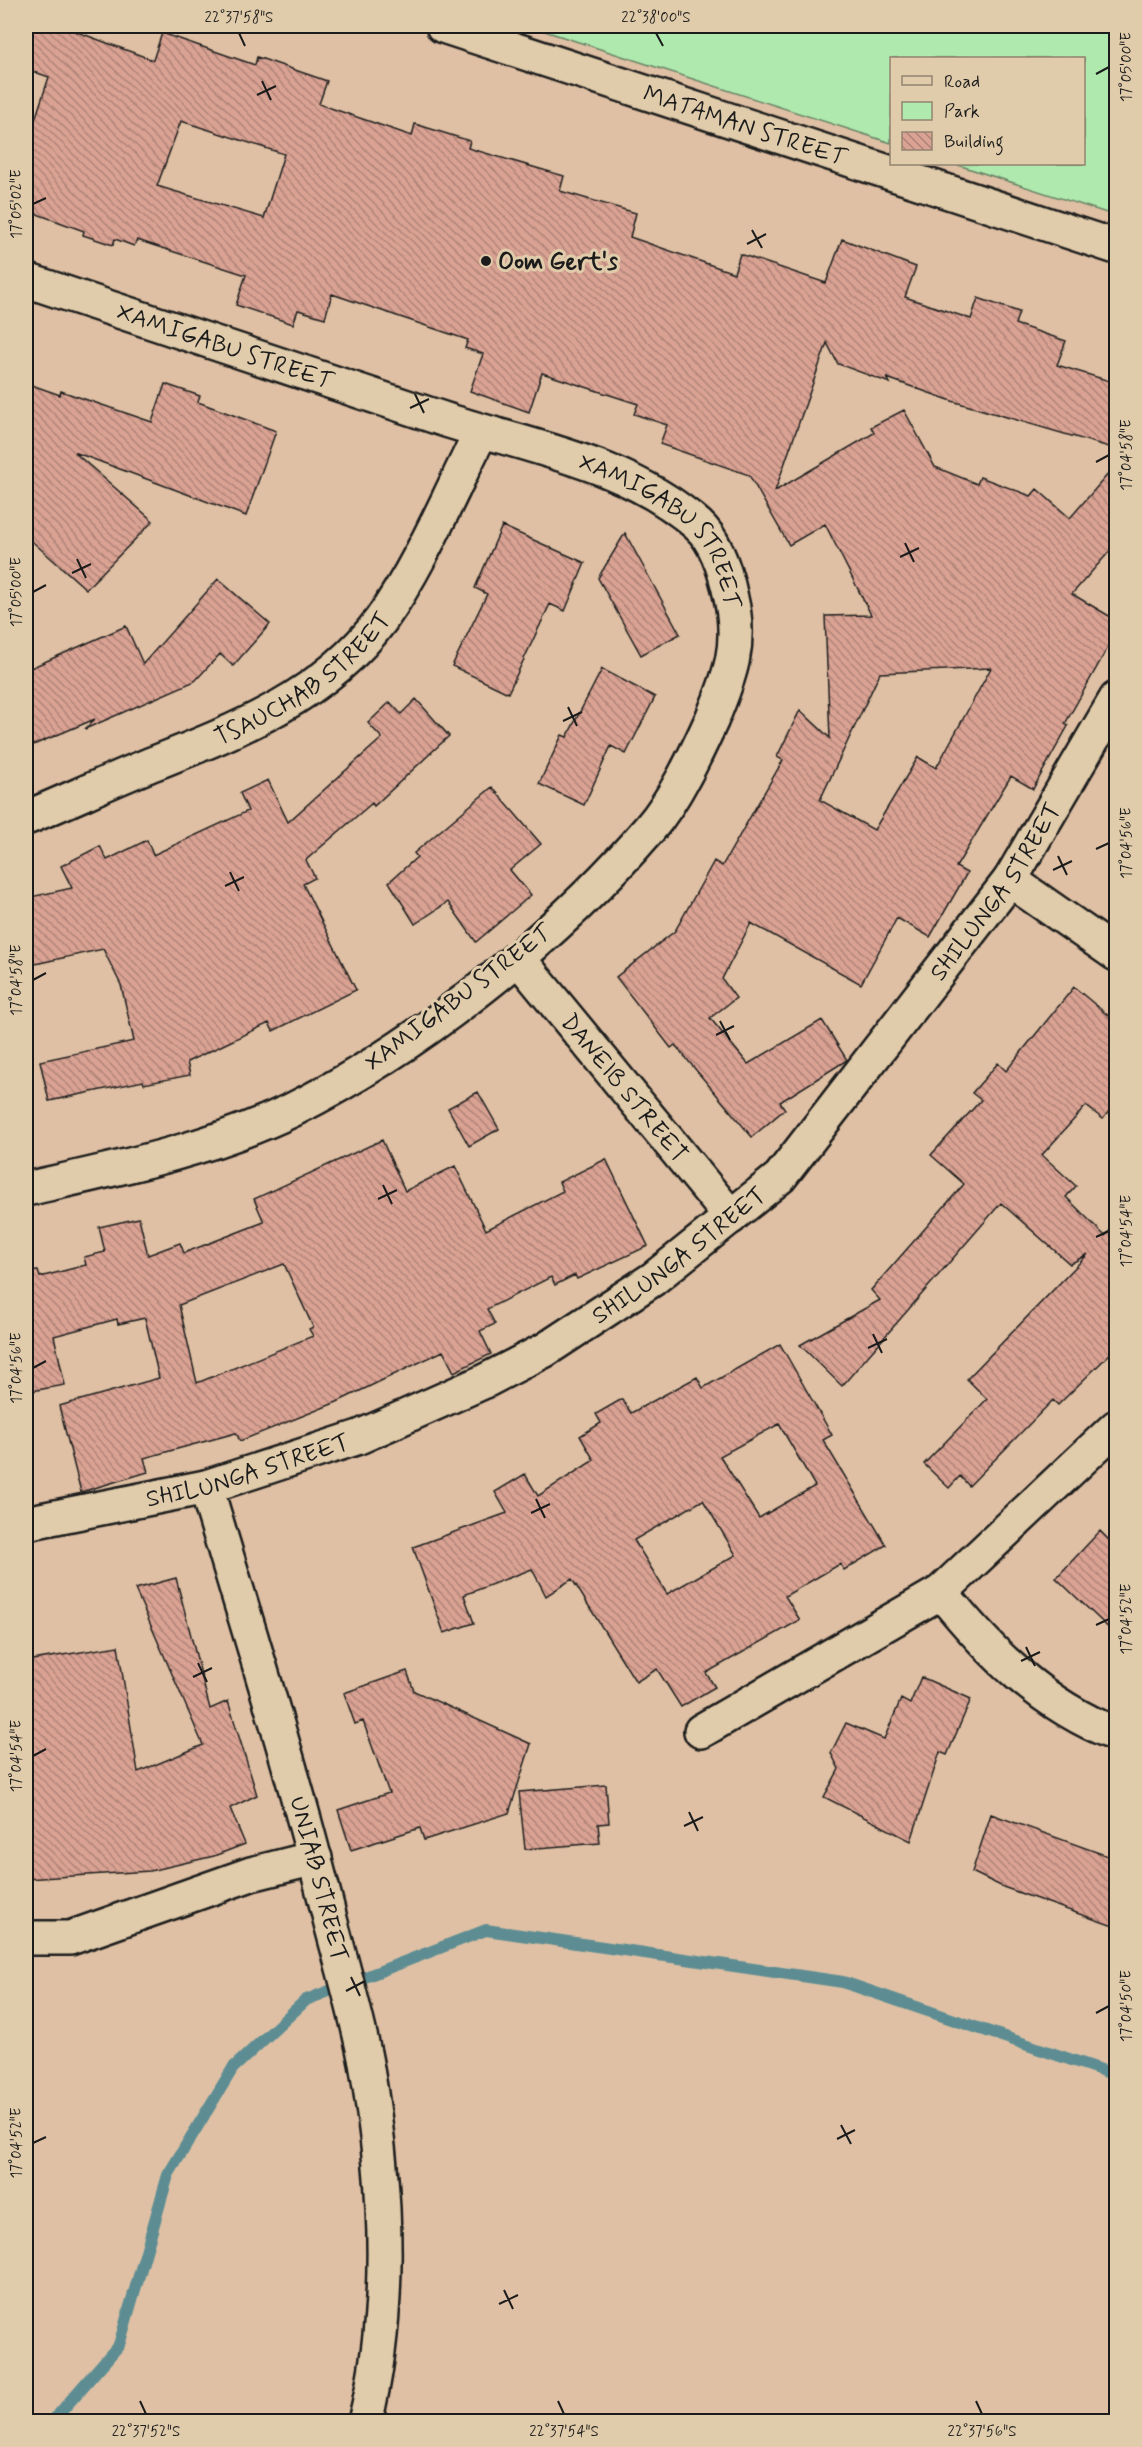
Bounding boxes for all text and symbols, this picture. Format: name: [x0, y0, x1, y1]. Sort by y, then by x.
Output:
text: 22°37'58"S: [205, 8, 273, 28]
text: 22°38'00"S: [621, 8, 691, 28]
text: 17°05'00"E: [1117, 32, 1137, 102]
legend: [890, 57, 1085, 165]
text: Road: [944, 70, 980, 94]
street label: MATAMAN STREET: [639, 79, 851, 175]
text: Park: [944, 100, 980, 124]
text: Building: [944, 130, 1004, 156]
text: 17°05'02"E: [7, 169, 27, 239]
place label: Oom Gert's: [498, 247, 618, 278]
marker: Oom Gert's: [479, 254, 493, 268]
street label: XAMIGABU STREET: [113, 297, 338, 398]
text: 17°04'58"E: [1117, 419, 1137, 491]
street label: XAMIGABU STREET: [575, 447, 747, 612]
text: 17°05'00"E: [7, 557, 27, 627]
street label: TSAUCHAB STREET: [210, 606, 399, 754]
street label: SHILUNGA STREET: [924, 797, 1069, 988]
text: 17°04'56"E: [1117, 807, 1137, 879]
street label: XAMIGABU STREET: [359, 917, 559, 1079]
text: 17°04'58"E: [7, 944, 27, 1016]
street label: DANEIB STREET: [553, 1008, 694, 1170]
street label: SHILUNGA STREET: [586, 1180, 773, 1332]
text: 17°04'54"E: [1117, 1195, 1137, 1267]
text: 17°04'56"E: [7, 1332, 27, 1404]
street label: SHILUNGA STREET: [144, 1427, 354, 1516]
text: 17°04'52"E: [1117, 1583, 1137, 1655]
text: 17°04'54"E: [7, 1720, 27, 1792]
street label: UNIAB STREET: [281, 1793, 355, 1965]
text: 17°04'50"E: [1117, 1970, 1137, 2042]
text: 17°04'52"E: [7, 2107, 27, 2179]
text: 22°37'52"S: [112, 2422, 180, 2442]
text: 22°37'54"S: [529, 2422, 599, 2442]
text: 22°37'56"S: [948, 2422, 1016, 2442]

